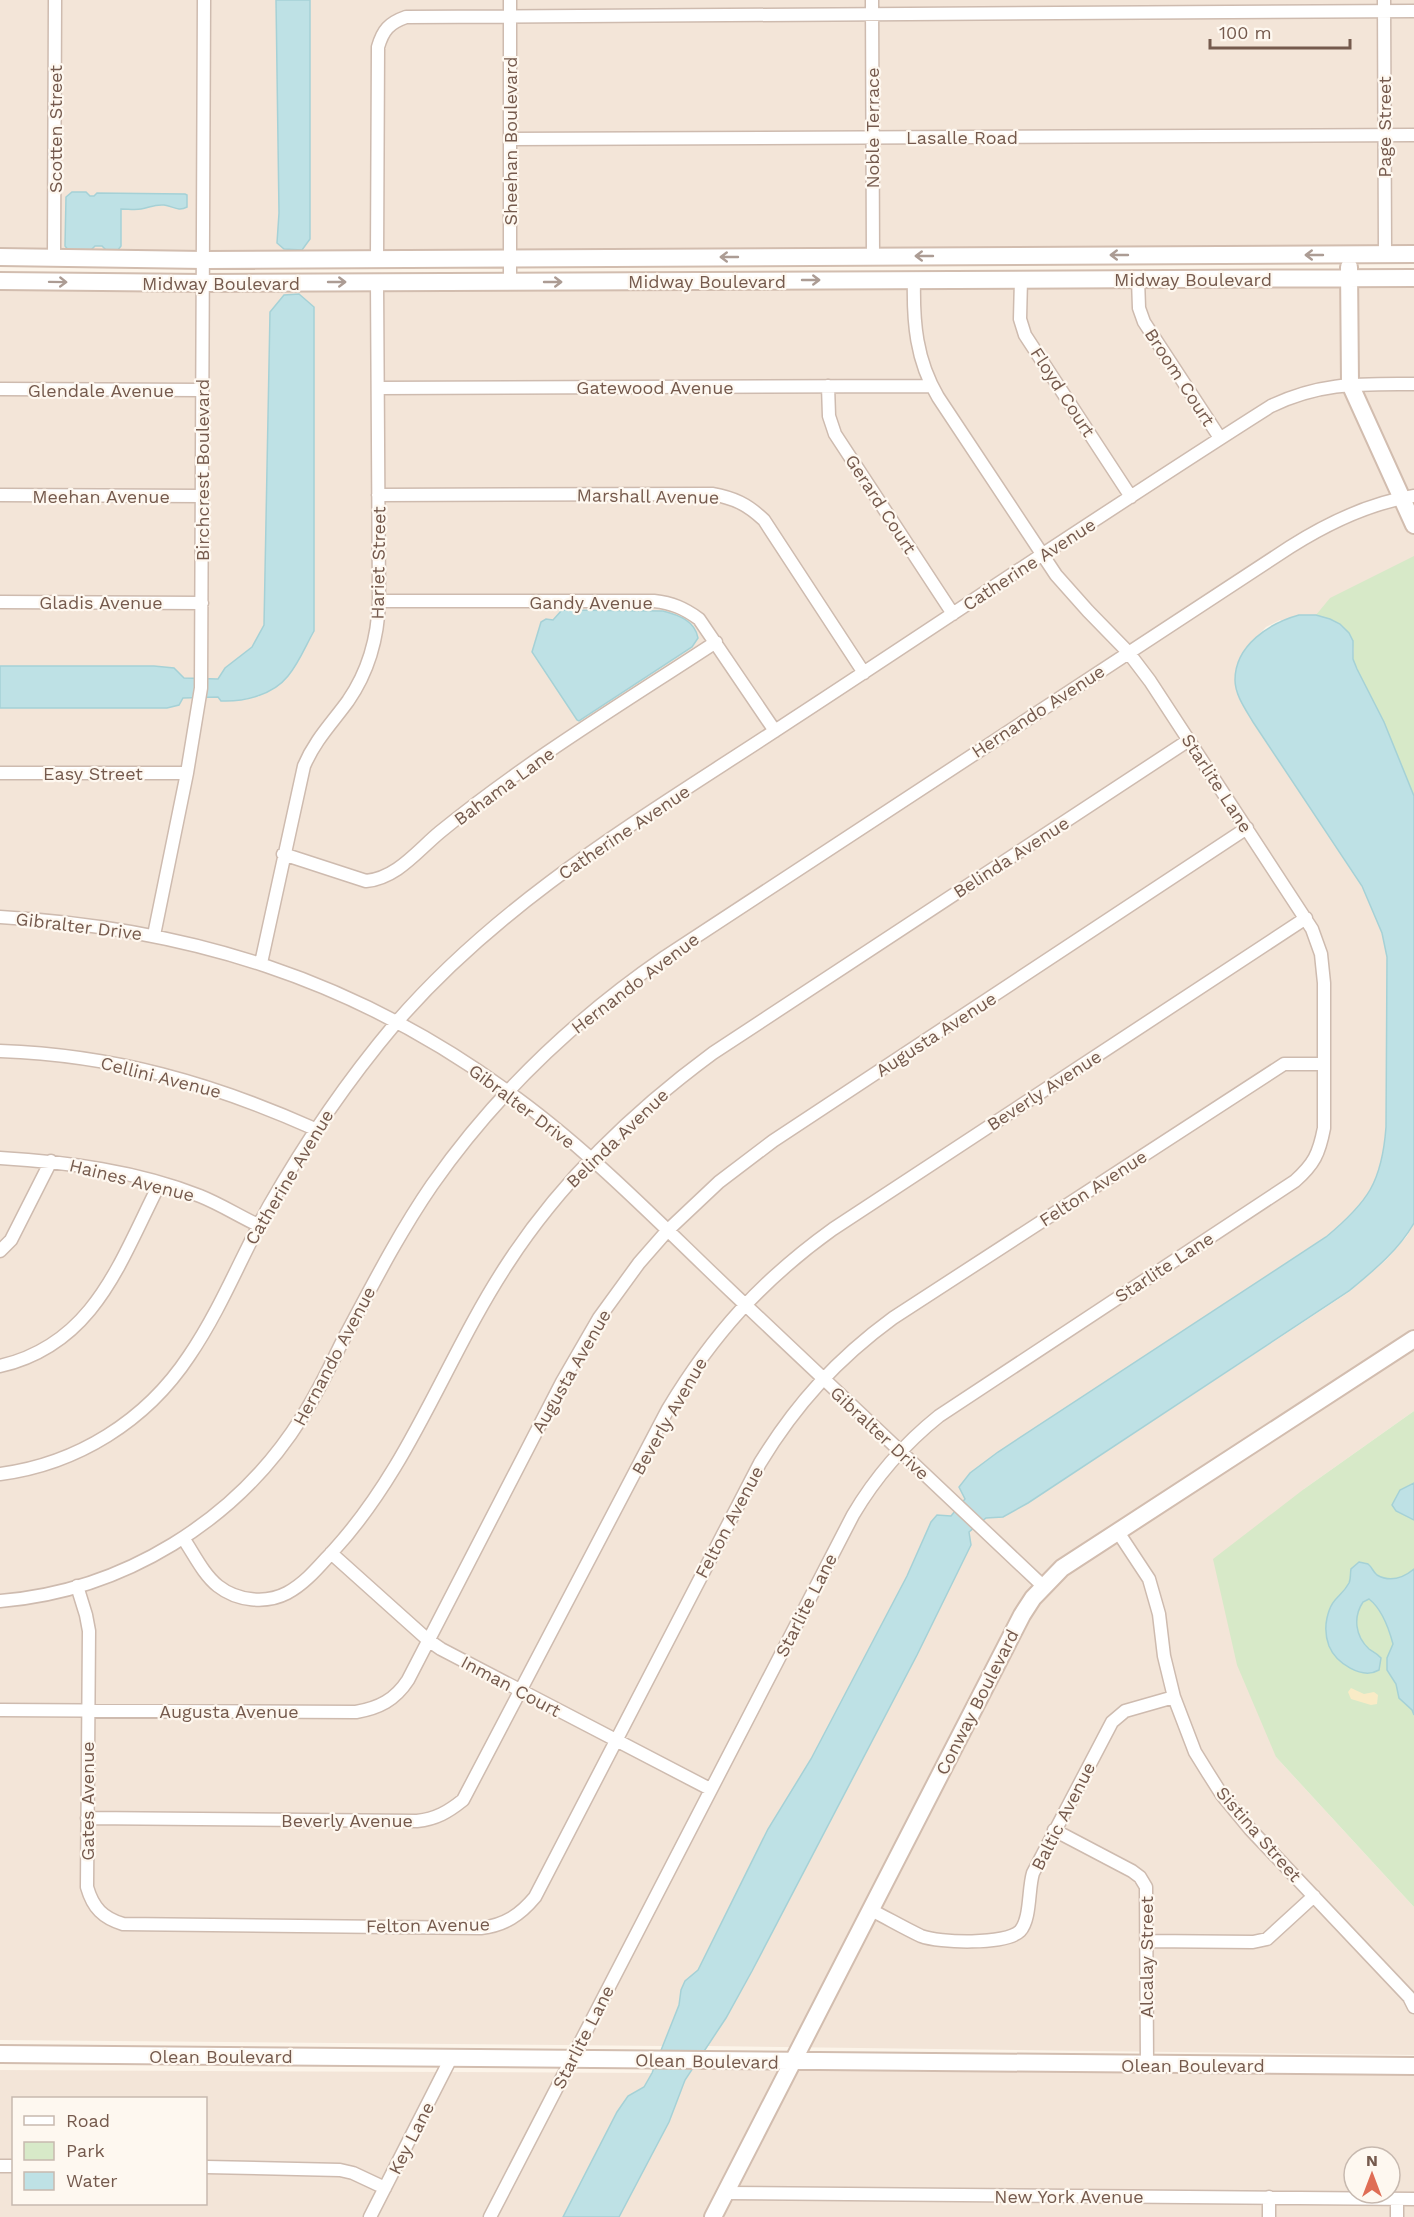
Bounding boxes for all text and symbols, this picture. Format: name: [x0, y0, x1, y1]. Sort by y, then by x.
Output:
scale bar: [1210, 12, 1350, 50]
text: 100 m: [1219, 22, 1272, 43]
street label: Sheehan Boulevard: [500, 56, 521, 226]
street label: Scotten Street: [45, 65, 66, 193]
street label: Noble Terrace: [862, 67, 883, 189]
street label: Page Street: [1374, 76, 1395, 178]
street label: Lasalle Road: [906, 127, 1018, 148]
one-way arrow: [1304, 249, 1324, 261]
one-way arrow: [914, 250, 934, 262]
one-way arrow: [1109, 250, 1129, 261]
one-way arrow: [719, 251, 739, 263]
street label: Midway Boulevard: [1114, 269, 1272, 290]
street label: Midway Boulevard: [628, 271, 786, 292]
street label: Midway Boulevard: [142, 273, 300, 294]
one-way arrow: [801, 274, 821, 286]
one-way arrow: [48, 276, 68, 287]
one-way arrow: [543, 276, 563, 288]
one-way arrow: [327, 277, 347, 288]
street label: Broom Court: [1141, 324, 1220, 430]
street label: Floyd Court: [1026, 343, 1100, 441]
street label: Gatewood Avenue: [576, 377, 734, 398]
street label: Birchcrest Boulevard: [192, 379, 213, 561]
street label: Glendale Avenue: [28, 380, 174, 401]
street label: Gerard Court: [841, 451, 921, 558]
street label: Marshall Avenue: [576, 484, 720, 508]
street label: Meehan Avenue: [32, 486, 170, 507]
street label: Hariet Street: [367, 506, 389, 620]
street label: Catherine Avenue: [959, 513, 1099, 615]
street label: Gladis Avenue: [39, 592, 163, 613]
street label: Gandy Avenue: [529, 592, 653, 613]
street label: Hernando Avenue: [968, 660, 1108, 762]
street label: Starlite Lane: [1177, 730, 1257, 836]
street label: Bahama Lane: [450, 743, 558, 829]
street label: Easy Street: [43, 763, 143, 784]
street label: Catherine Avenue: [554, 780, 694, 884]
street label: Belinda Avenue: [949, 812, 1073, 902]
street label: Gibralter Drive: [15, 908, 143, 944]
street label: Hernando Avenue: [567, 928, 703, 1038]
street label: Augusta Avenue: [872, 987, 1000, 1081]
street label: Beverly Avenue: [983, 1045, 1105, 1135]
street label: Cellini Avenue: [99, 1052, 223, 1102]
street label: Gibralter Drive: [465, 1059, 579, 1153]
street label: Belinda Avenue: [562, 1084, 672, 1192]
street label: Catherine Avenue: [240, 1106, 338, 1248]
street label: Felton Avenue: [1035, 1145, 1151, 1231]
street label: Haines Avenue: [67, 1154, 197, 1206]
street label: Starlite Lane: [1111, 1227, 1217, 1307]
street label: Hernando Avenue: [288, 1283, 380, 1429]
street label: Augusta Avenue: [527, 1305, 615, 1437]
street label: Beverly Avenue: [627, 1354, 711, 1478]
street label: Gibralter Drive: [826, 1382, 934, 1484]
street label: Felton Avenue: [691, 1462, 767, 1582]
street label: Starlite Lane: [771, 1550, 841, 1660]
street label: Conway Boulevard: [931, 1626, 1023, 1778]
street label: Inman Court: [458, 1651, 565, 1721]
street label: Augusta Avenue: [159, 1701, 299, 1722]
street label: Gates Avenue: [77, 1741, 98, 1861]
street label: Baltic Avenue: [1027, 1758, 1099, 1874]
street label: Sistina Street: [1212, 1782, 1306, 1886]
street label: Beverly Avenue: [281, 1810, 413, 1831]
street label: Alcalay Street: [1136, 1896, 1157, 2018]
street label: Felton Avenue: [366, 1913, 490, 1937]
street label: Starlite Lane: [548, 1982, 618, 2092]
street label: Olean Boulevard: [149, 2046, 293, 2067]
street label: Olean Boulevard: [635, 2049, 779, 2073]
street label: Olean Boulevard: [1121, 2055, 1265, 2076]
legend: [12, 2097, 207, 2205]
street label: Key Lane: [384, 2098, 438, 2178]
text: Road: [66, 2110, 110, 2131]
text: Park: [66, 2140, 105, 2161]
north arrow: [1342, 2145, 1402, 2205]
text: N: [1366, 2151, 1378, 2170]
text: Water: [66, 2170, 118, 2191]
street label: New York Avenue: [994, 2186, 1144, 2207]

